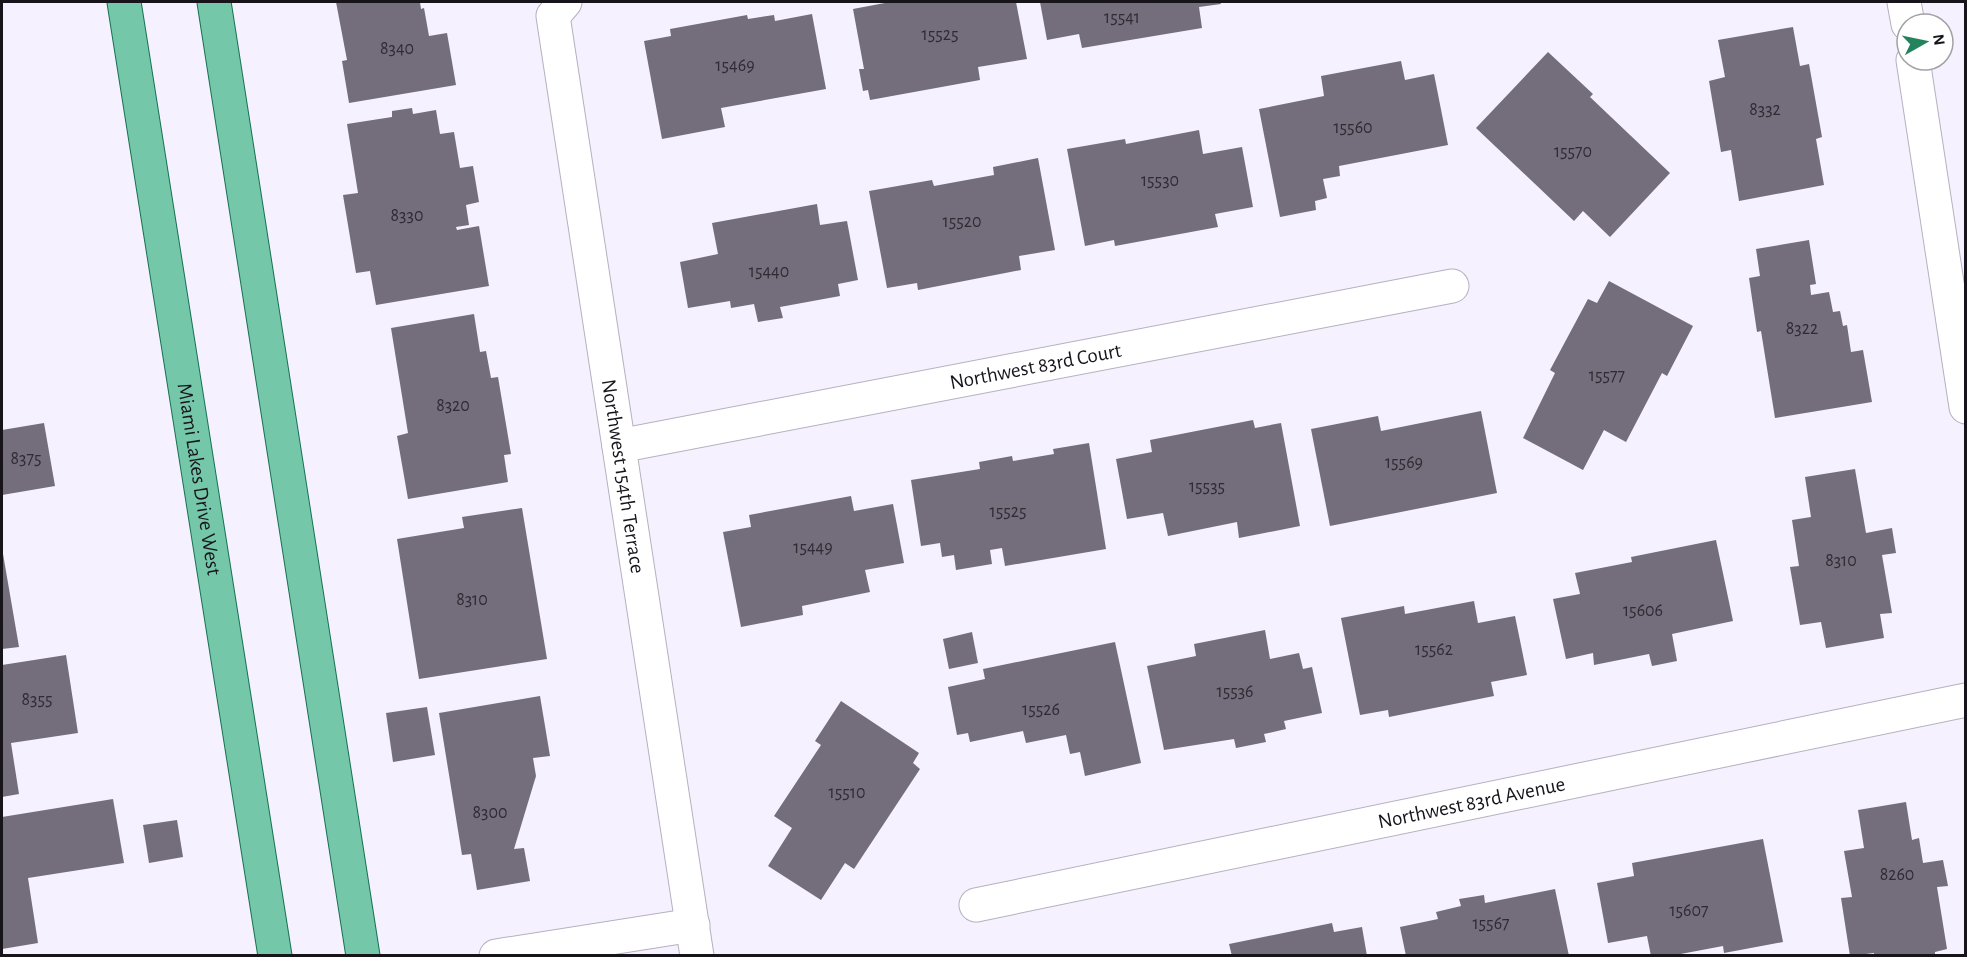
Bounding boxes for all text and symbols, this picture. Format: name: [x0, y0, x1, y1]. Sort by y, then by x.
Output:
house number: 15541: [1104, 9, 1140, 27]
north arrow: [1895, 12, 1955, 72]
house number: 15525: [922, 26, 958, 44]
text: N: [1930, 33, 1948, 47]
house number: 8340: [380, 40, 414, 58]
house number: 15469: [715, 57, 755, 75]
house number: 8332: [1749, 101, 1781, 119]
house number: 15560: [1333, 119, 1373, 137]
house number: 15570: [1554, 143, 1592, 161]
house number: 15530: [1141, 172, 1179, 190]
house number: 8330: [391, 207, 423, 225]
house number: 15520: [943, 213, 981, 231]
house number: 15440: [749, 263, 789, 281]
house number: 8322: [1786, 320, 1818, 338]
street label: Northwest 83rd Court: [948, 340, 1123, 393]
house number: 15577: [1589, 367, 1625, 385]
street label: Northwest 154th Terrace: [598, 378, 648, 575]
street label: Miami Lakes Drive West: [173, 381, 225, 577]
house number: 8320: [436, 397, 470, 415]
house number: 8375: [11, 450, 41, 468]
house number: 15569: [1385, 454, 1423, 472]
house number: 15535: [1189, 478, 1225, 496]
house number: 15525: [990, 503, 1026, 521]
house number: 15449: [793, 539, 833, 557]
house number: 8310: [1825, 552, 1857, 570]
house number: 8310: [456, 591, 488, 609]
house number: 15606: [1623, 602, 1663, 620]
house number: 15562: [1415, 641, 1453, 659]
house number: 15536: [1216, 683, 1254, 701]
house number: 8355: [22, 691, 53, 709]
house number: 15526: [1022, 701, 1060, 719]
street label: Northwest 83rd Avenue: [1376, 773, 1567, 832]
house number: 15510: [829, 784, 865, 802]
house number: 8300: [473, 804, 507, 822]
house number: 8260: [1880, 866, 1914, 884]
house number: 15607: [1669, 902, 1709, 920]
house number: 15567: [1472, 915, 1510, 933]

